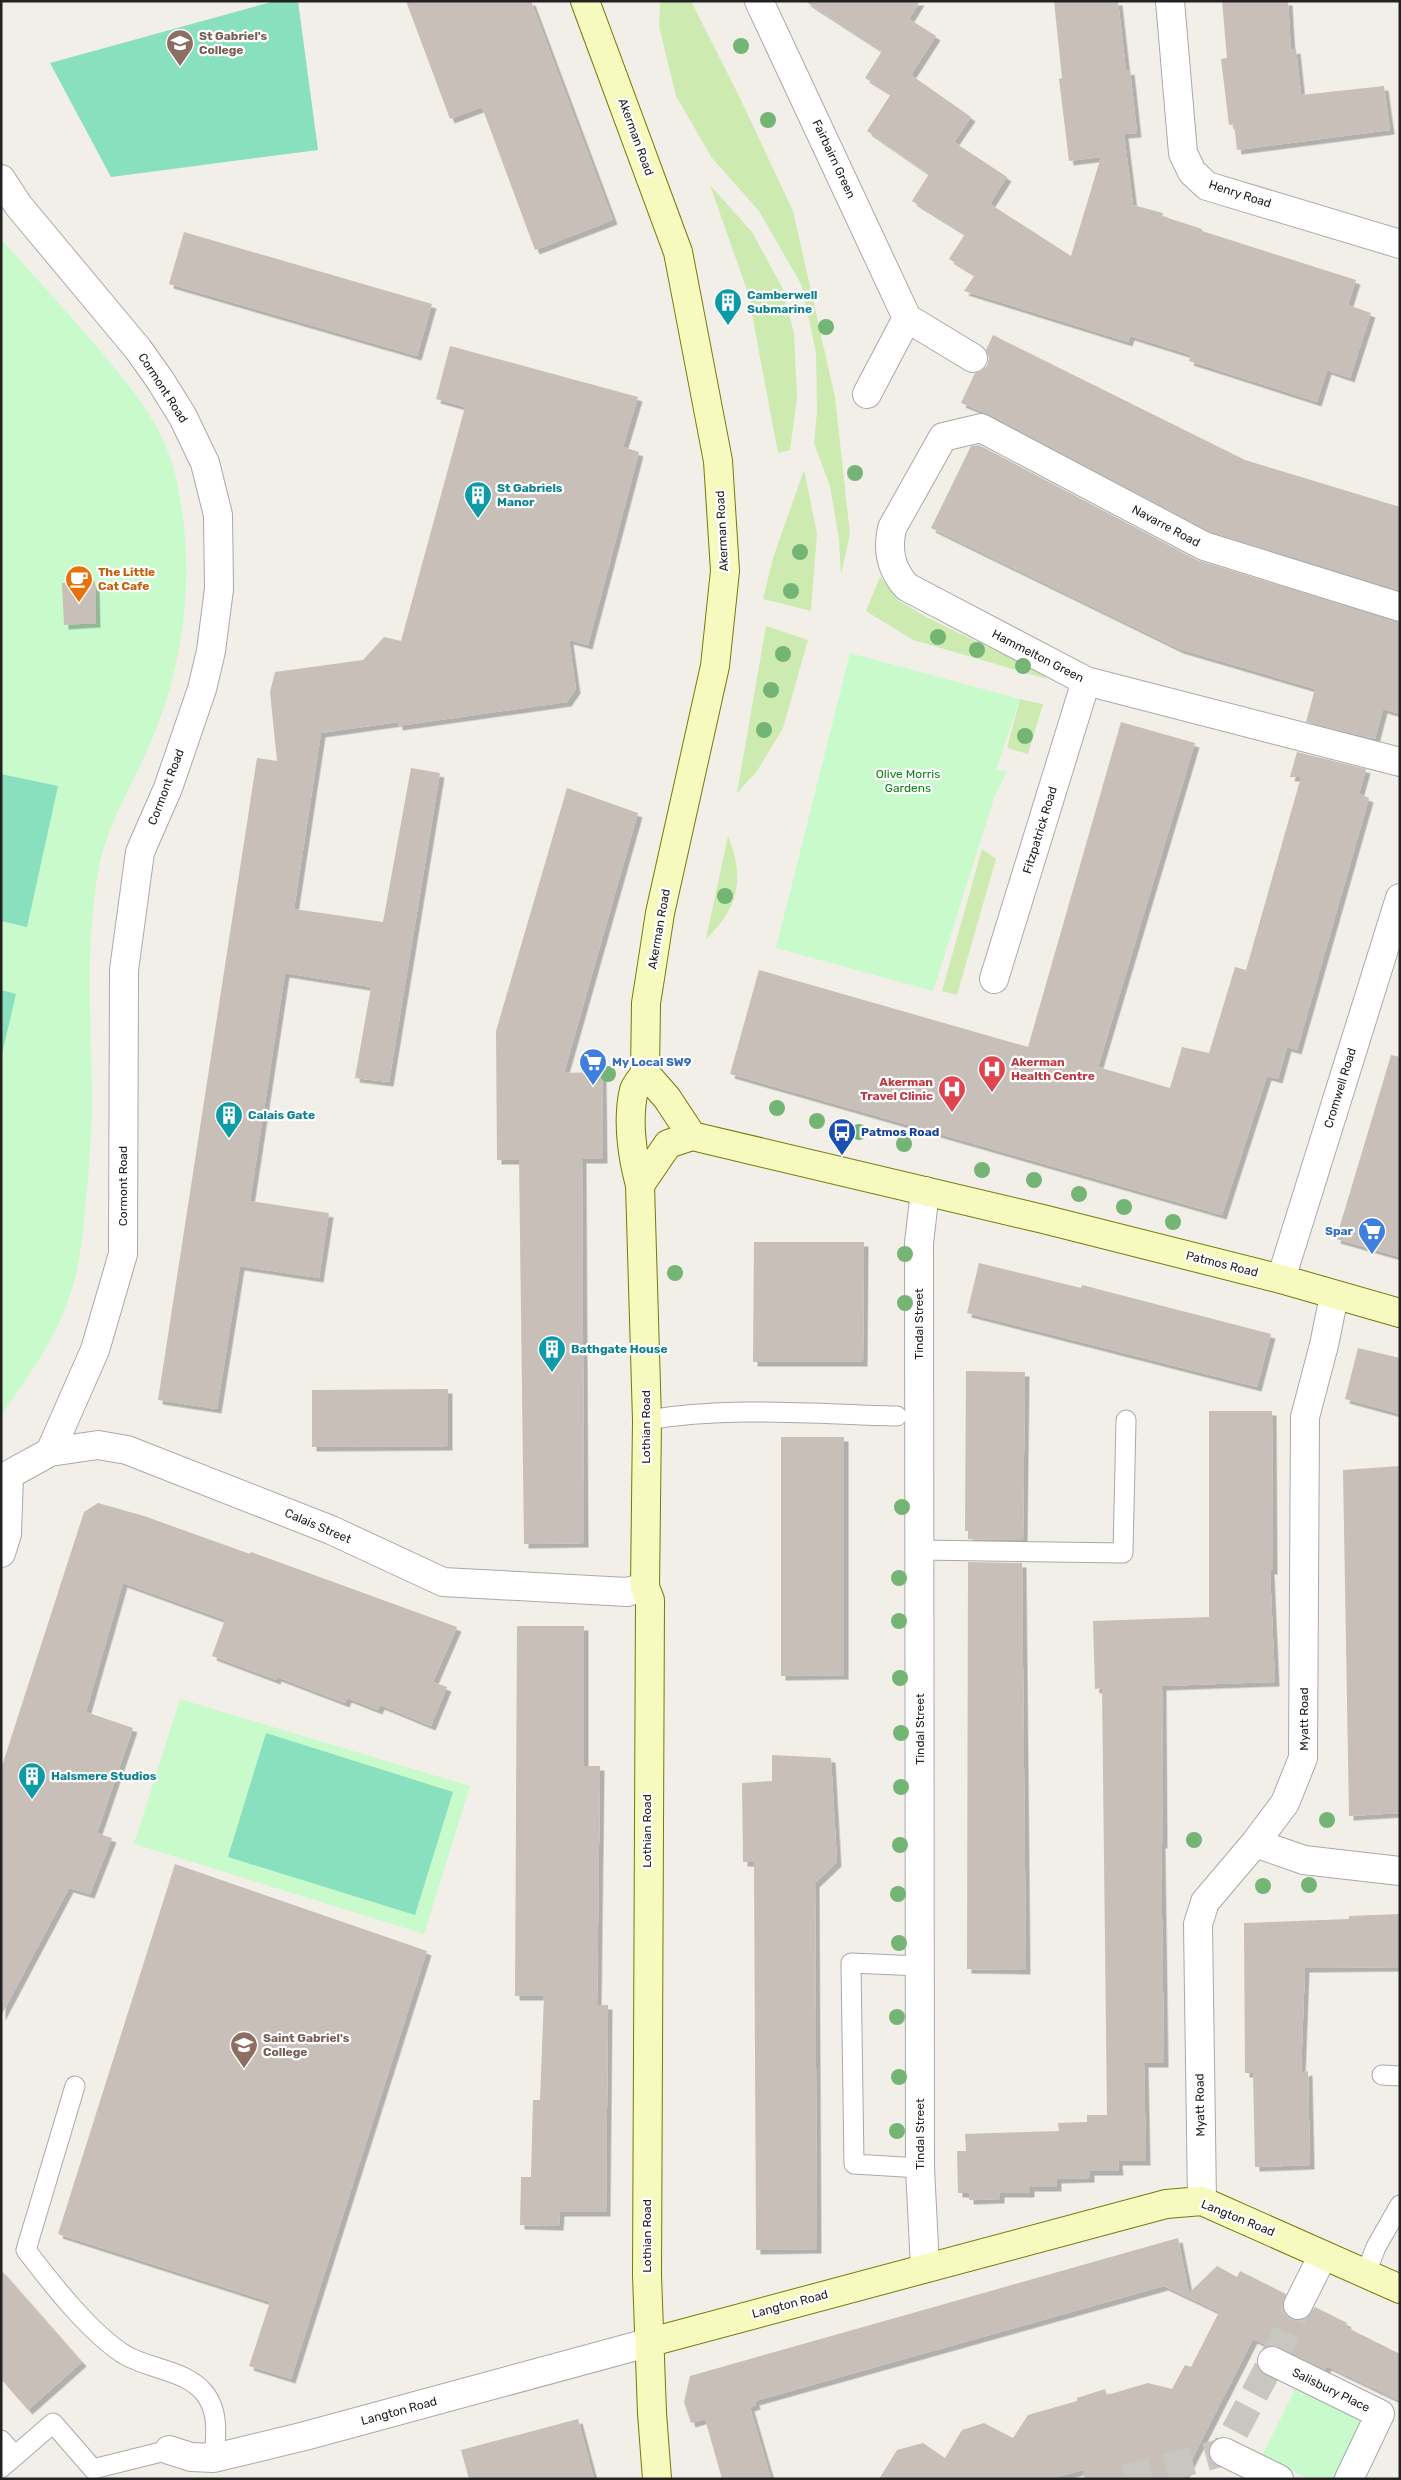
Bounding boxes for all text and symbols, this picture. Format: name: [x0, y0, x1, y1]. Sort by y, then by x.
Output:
school or university icon: St Gabriel's College: [165, 28, 195, 67]
place label: St Gabriel's College: [199, 29, 268, 57]
street label: Akerman Road: [616, 96, 656, 178]
street label: Fairbairn Green: [810, 117, 858, 201]
street label: Henry Road: [1207, 177, 1273, 211]
building icon: Camberwell Submarine: [713, 287, 743, 326]
place label: Camberwell Submarine: [747, 288, 818, 316]
street label: Cormont Road: [135, 351, 191, 425]
building icon: St Gabriels Manor: [463, 480, 493, 519]
place label: St Gabriels Manor: [497, 481, 563, 509]
street label: Akerman Road: [713, 490, 731, 572]
street label: Navarre Road: [1130, 502, 1202, 550]
cafe icon: The Little Cat Cafe: [64, 564, 94, 603]
place label: The Little Cat Cafe: [98, 565, 155, 593]
street label: Hammelton Green: [990, 627, 1086, 685]
street label: Cormont Road: [145, 747, 187, 827]
park label: Olive Morris Gardens: [876, 767, 940, 795]
street label: Fitzpatrick Road: [1020, 785, 1060, 875]
street label: Akerman Road: [645, 888, 673, 970]
street label: Cromwell Road: [1321, 1046, 1359, 1130]
supermarket icon: My Local SW9: [578, 1047, 608, 1086]
hospital icon: Akerman Health Centre: [977, 1054, 1007, 1093]
place label: My Local SW9: [612, 1055, 692, 1069]
place label: Akerman Health Centre: [1011, 1055, 1095, 1083]
hospital icon: Akerman Travel Clinic: [937, 1074, 967, 1113]
place label: Akerman Travel Clinic: [860, 1075, 933, 1103]
building icon: Calais Gate: [214, 1100, 244, 1139]
place label: Calais Gate: [248, 1108, 315, 1122]
bus stop icon: Patmos Road: [827, 1117, 857, 1156]
place label: Patmos Road: [861, 1125, 939, 1139]
street label: Cormont Road: [116, 1146, 130, 1226]
supermarket icon: Spar: [1357, 1216, 1387, 1255]
place label: Spar: [1325, 1224, 1354, 1238]
street label: Patmos Road: [1184, 1248, 1260, 1280]
street label: Tindal Street: [912, 1288, 926, 1360]
building icon: Bathgate House: [537, 1334, 567, 1373]
place label: Bathgate House: [571, 1342, 668, 1356]
street label: Lothian Road: [639, 1390, 653, 1464]
street label: Calais Street: [283, 1506, 354, 1546]
street label: Myatt Road: [1297, 1687, 1311, 1751]
street label: Tindal Street: [913, 1693, 927, 1765]
building icon: Halsmere Studios: [17, 1761, 47, 1800]
place label: Halsmere Studios: [51, 1769, 157, 1783]
street label: Lothian Road: [640, 1794, 654, 1868]
school or university icon: Saint Gabriel's College: [229, 2030, 259, 2069]
place label: Saint Gabriel's College: [263, 2031, 350, 2059]
street label: Myatt Road: [1192, 2073, 1208, 2137]
street label: Tindal Street: [913, 2098, 927, 2170]
street label: Langton Road: [1199, 2197, 1277, 2239]
street label: Lothian Road: [640, 2199, 654, 2273]
street label: Langton Road: [750, 2287, 830, 2321]
street label: Salisbury Place: [1290, 2365, 1372, 2415]
street label: Langton Road: [359, 2394, 439, 2428]

